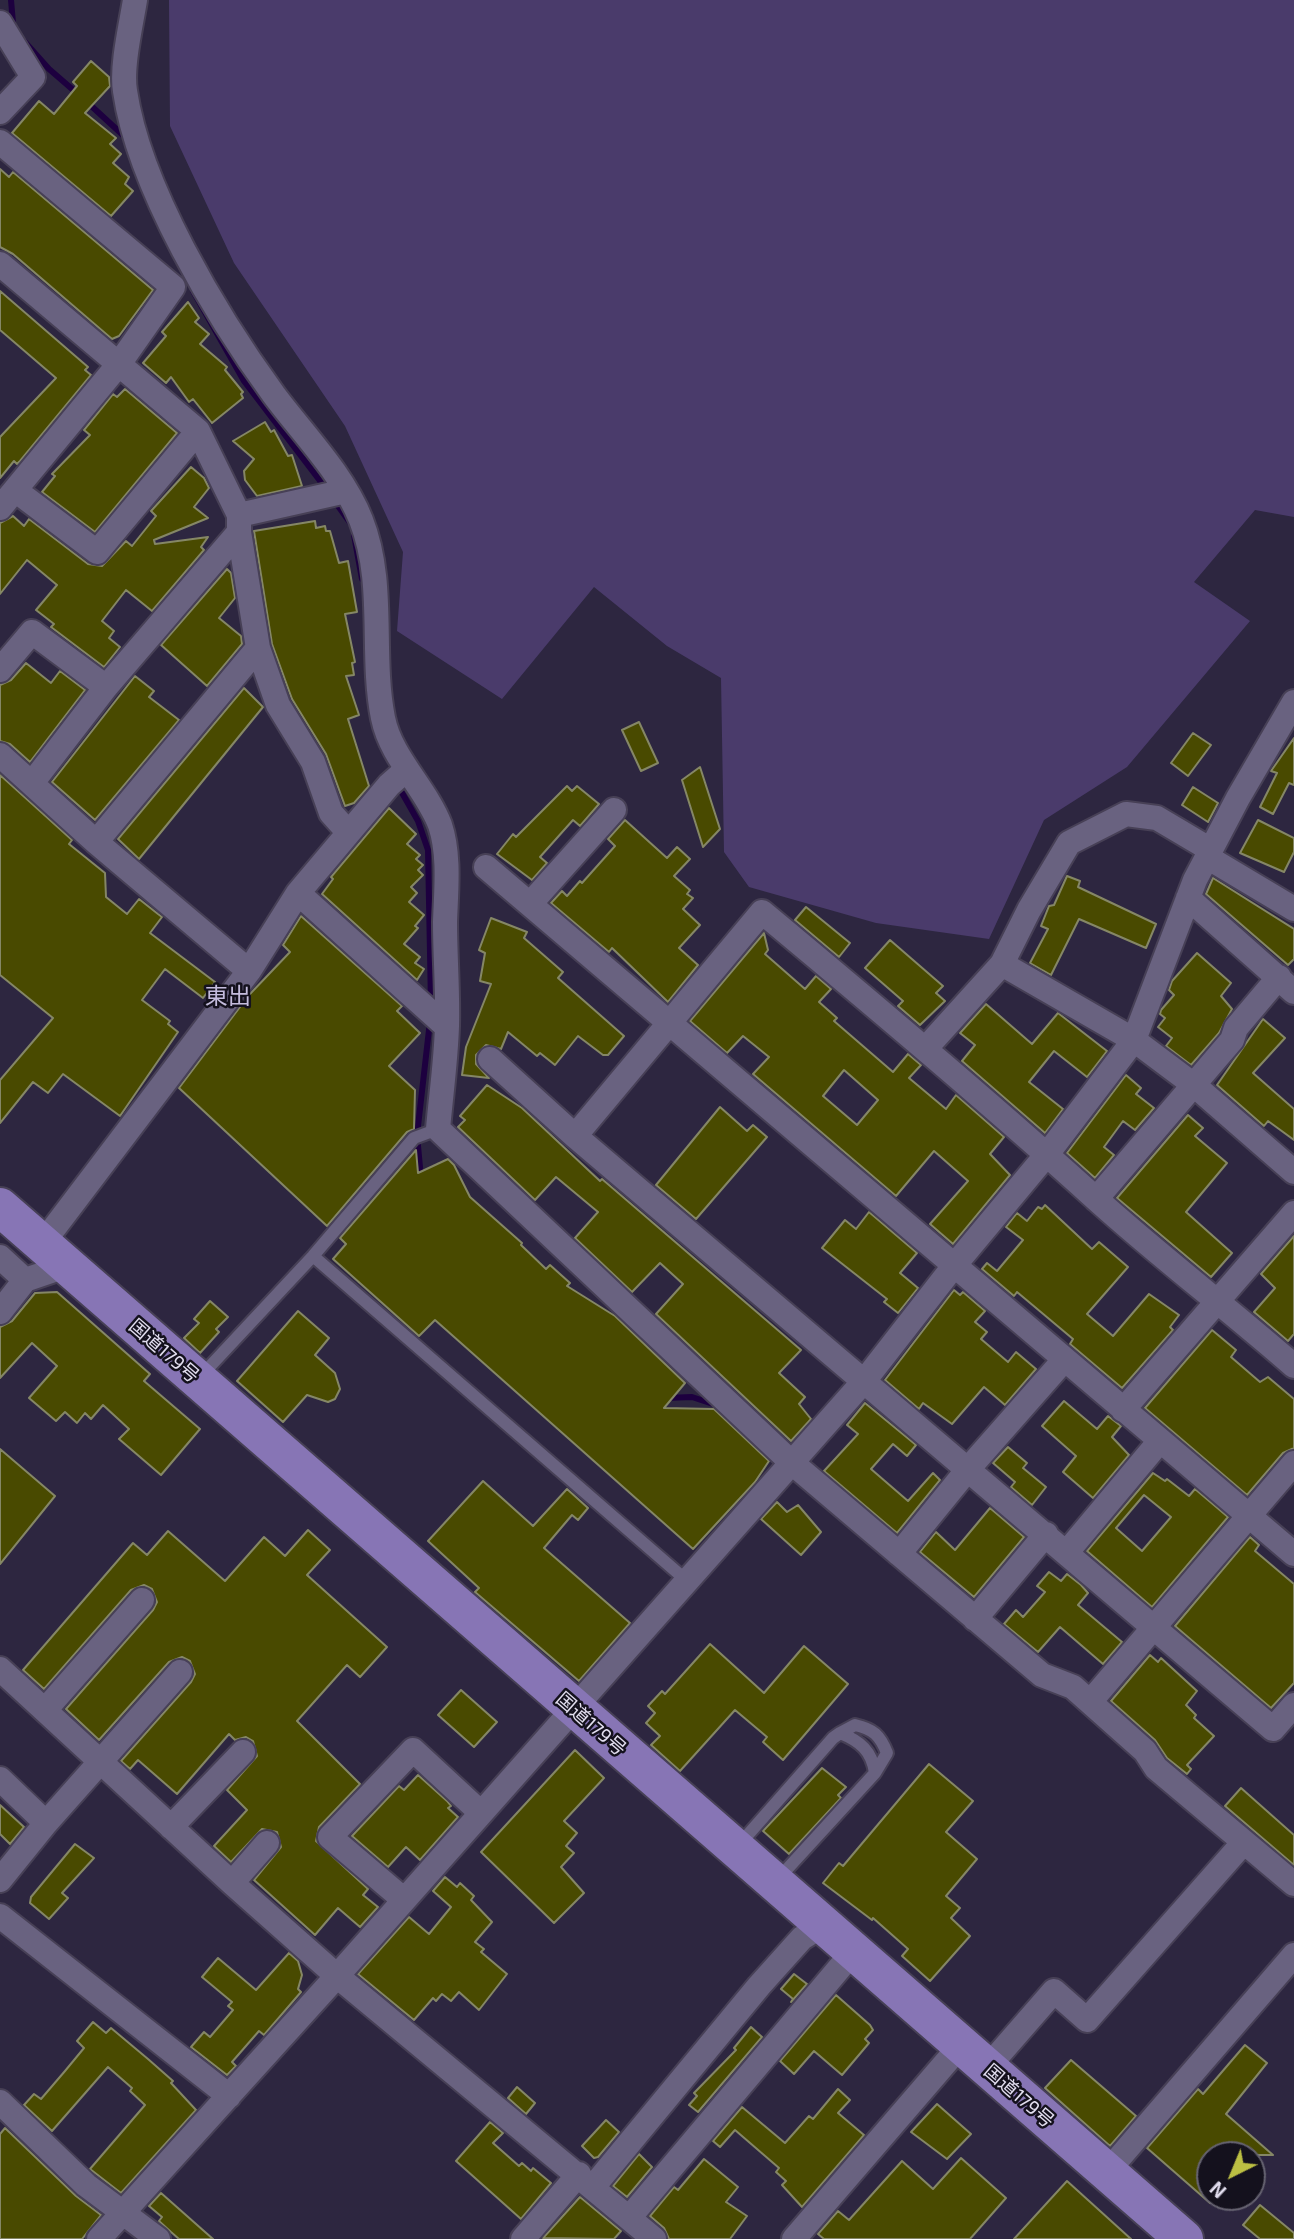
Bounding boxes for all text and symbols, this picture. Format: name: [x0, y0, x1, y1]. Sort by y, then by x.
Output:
district label: 東出: [205, 982, 251, 1010]
street label: 国道179号: [124, 1314, 204, 1388]
street label: 国道179号: [551, 1687, 631, 1761]
street label: 国道179号: [979, 2059, 1059, 2133]
north arrow: [1196, 2141, 1266, 2211]
text: N: [1205, 2177, 1231, 2203]

